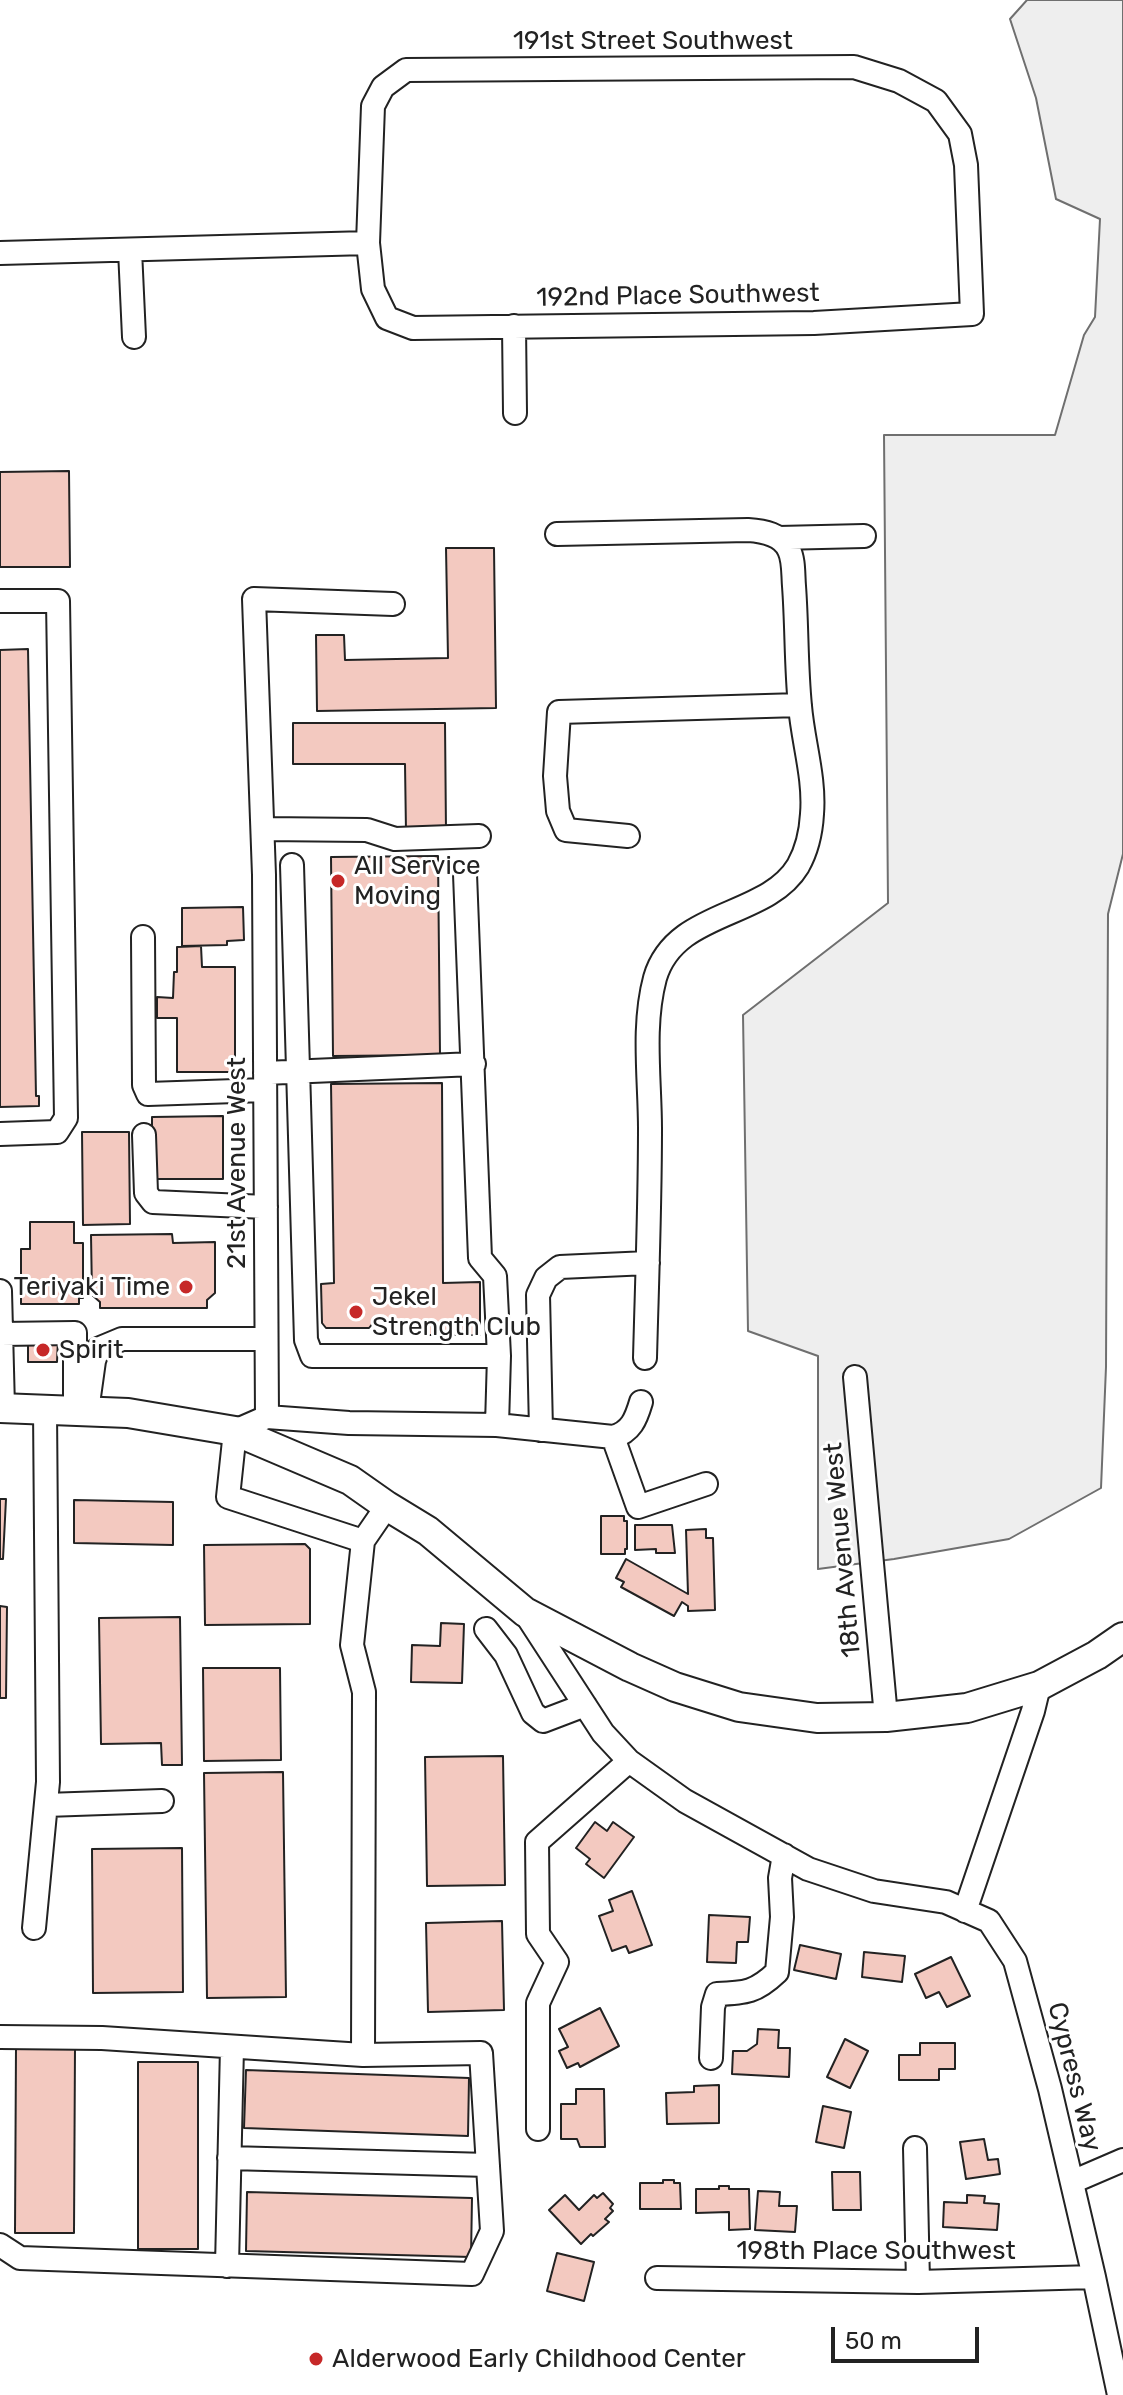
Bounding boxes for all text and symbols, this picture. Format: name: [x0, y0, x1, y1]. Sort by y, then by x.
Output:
street label: 191st Street Southwest: [513, 25, 793, 57]
street label: 192nd Place Southwest: [536, 278, 820, 314]
place label: All Service Moving: [354, 850, 481, 912]
marker: All Service Moving: [329, 872, 347, 890]
street label: 21st Avenue West: [221, 1057, 253, 1269]
place label: Teriyaki Time: [13, 1271, 170, 1303]
marker: Teriyaki Time: [177, 1278, 195, 1296]
place label: Jekel Strength Club: [372, 1281, 541, 1342]
marker: Jekel Strength Club: [347, 1303, 365, 1321]
place label: Spirit: [59, 1334, 123, 1366]
marker: Spirit: [34, 1341, 52, 1359]
street label: 18th Avenue West: [818, 1441, 868, 1659]
street label: Cypress Way: [1040, 1999, 1108, 2155]
street label: 198th Place Southwest: [736, 2235, 1016, 2267]
scale bar: [835, 2311, 983, 2361]
text: 50 m: [845, 2327, 902, 2355]
place label: Alderwood Early Childhood Center: [332, 2343, 746, 2375]
marker: Alderwood Early Childhood Center: [307, 2350, 325, 2368]

